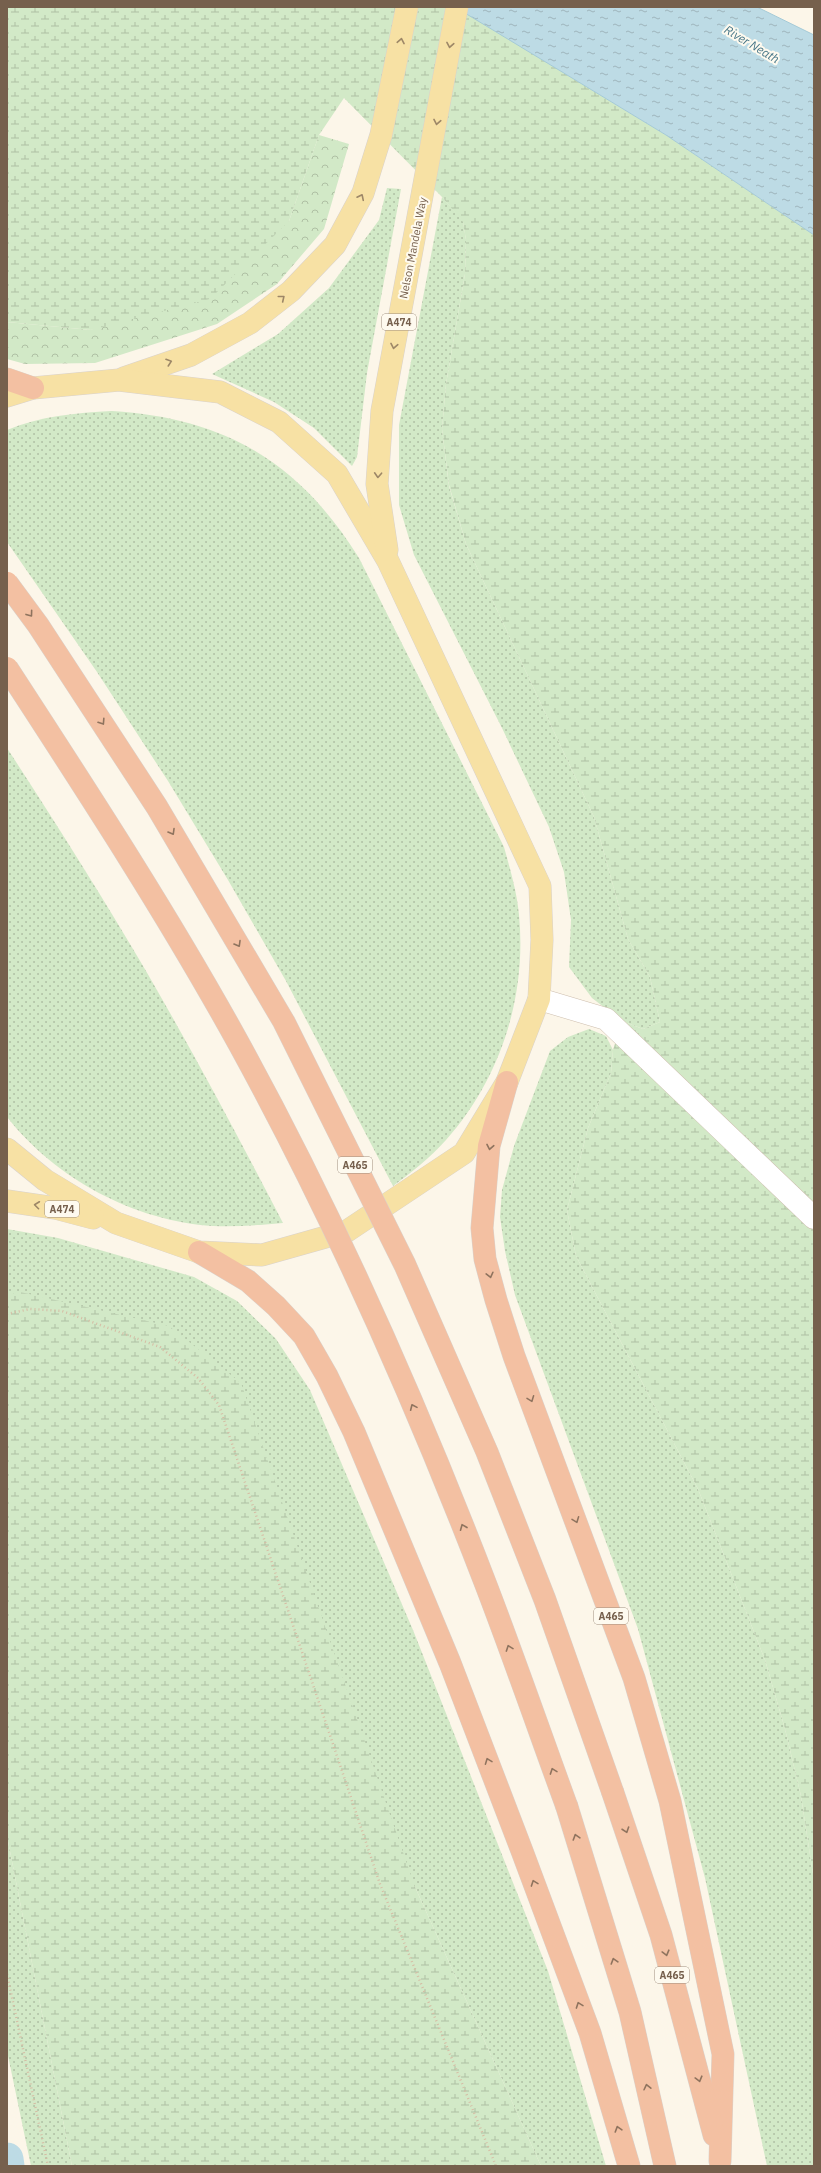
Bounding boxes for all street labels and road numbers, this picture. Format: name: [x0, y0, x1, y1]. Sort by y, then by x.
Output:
street label: Nelson Mandela Way: [396, 196, 430, 300]
road number: A474: [382, 314, 416, 330]
road number: A465: [338, 1157, 372, 1173]
road number: A474: [45, 1201, 79, 1217]
road number: A465: [594, 1608, 628, 1624]
road number: A465: [655, 1967, 689, 1983]

